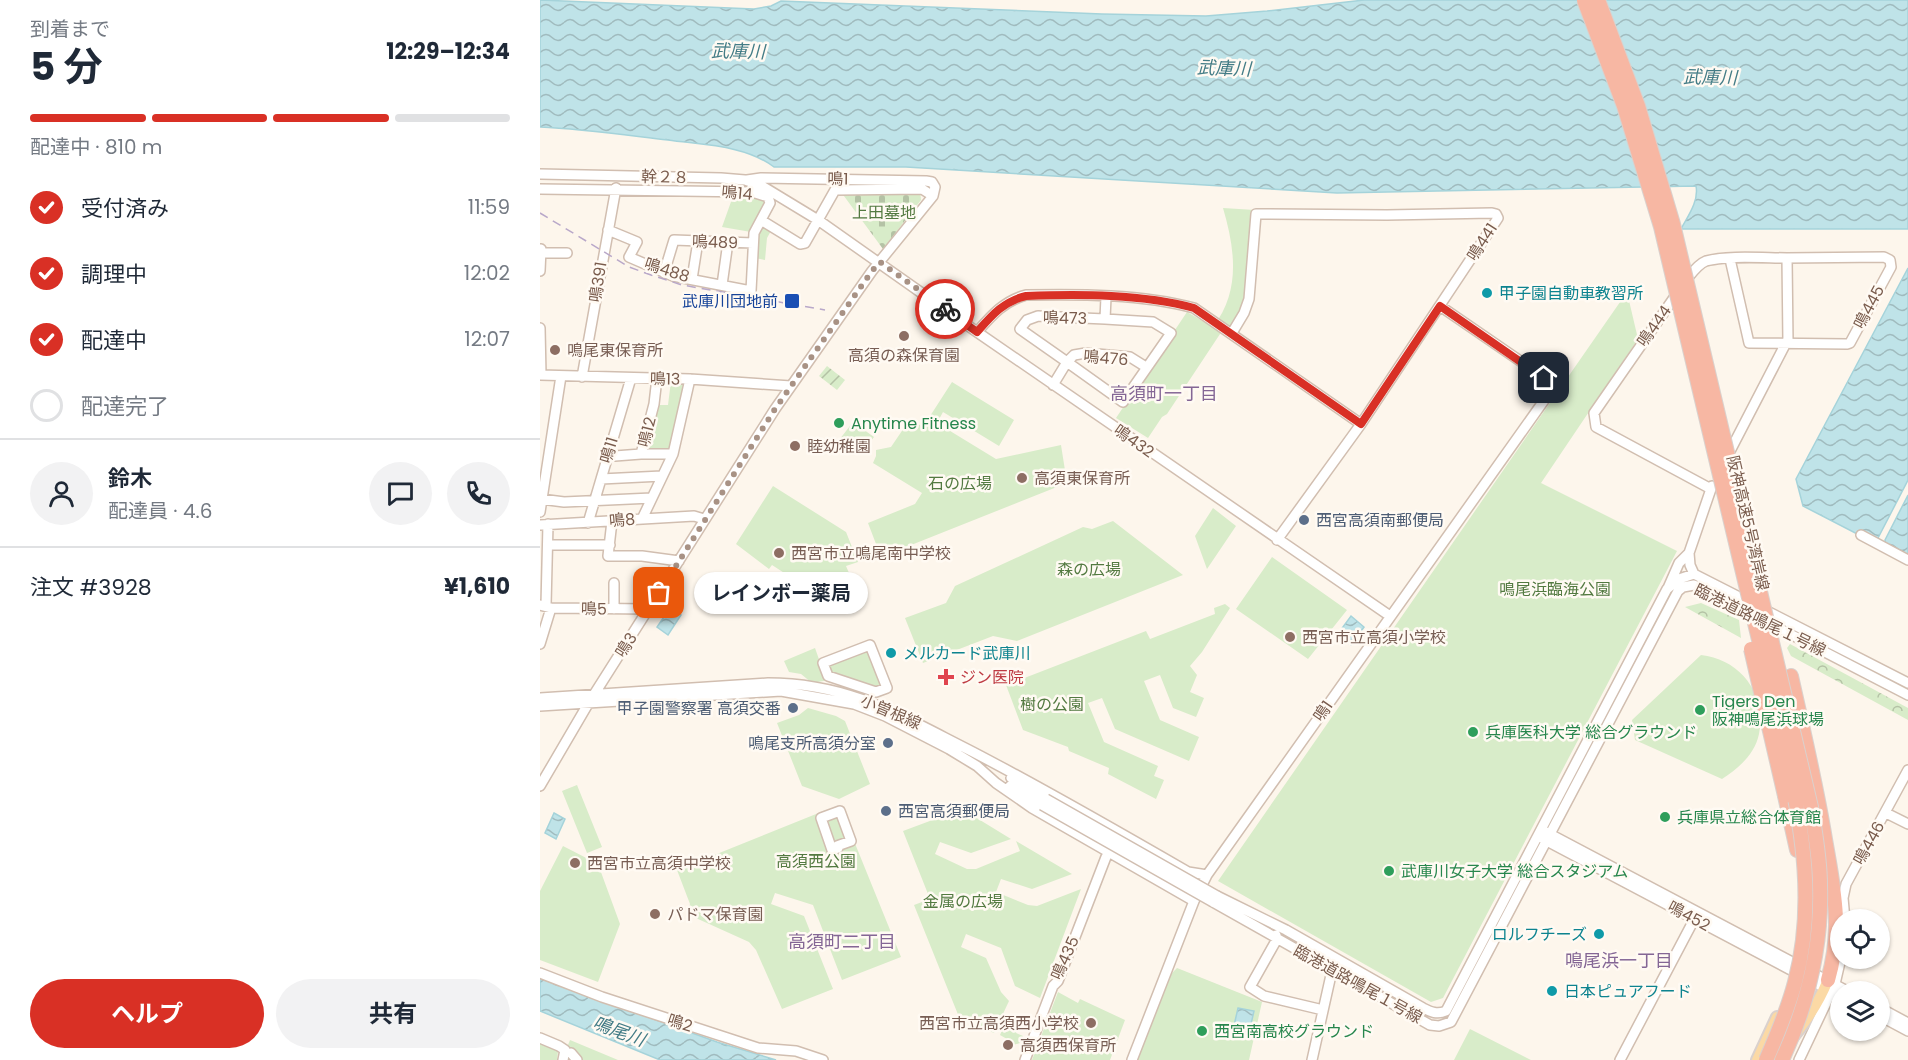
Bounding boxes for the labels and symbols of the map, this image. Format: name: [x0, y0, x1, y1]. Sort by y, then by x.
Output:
water label: 武庫川: [711, 38, 767, 64]
water label: 武庫川: [1197, 55, 1253, 82]
water label: 武庫川: [1683, 64, 1739, 90]
street label: 幹２８: [641, 165, 689, 189]
street label: 鳴1: [827, 167, 849, 191]
street label: 鳴14: [720, 180, 754, 206]
park label: 上田墓地: [852, 201, 916, 224]
street label: 鳴441: [1461, 218, 1503, 266]
street label: 鳴489: [691, 230, 739, 254]
street label: 鳴488: [641, 252, 693, 288]
street label: 鳴391: [583, 260, 613, 304]
courier: [915, 279, 975, 339]
street label: 鳴445: [1848, 281, 1890, 333]
place label: 甲子園自動車教習所: [1499, 282, 1643, 305]
marker: 甲子園自動車教習所: [1480, 286, 1494, 300]
place label: 武庫川団地前: [682, 290, 778, 313]
marker: 武庫川団地前: [783, 292, 801, 310]
street label: 鳴444: [1631, 300, 1677, 352]
street label: 鳴473: [1043, 306, 1087, 330]
marker: 高須の森保育園: [897, 329, 911, 343]
place label: 鳴尾東保育所: [567, 339, 663, 362]
marker: 鳴尾東保育所: [548, 343, 562, 357]
place label: 高須の森保育園: [848, 344, 960, 367]
street label: 鳴476: [1083, 345, 1129, 371]
pin: [1518, 352, 1569, 403]
street label: 鳴13: [650, 367, 680, 391]
district label: 高須町一丁目: [1110, 381, 1218, 406]
place label: Anytime Fitness: [851, 412, 976, 435]
street label: 鳴12: [632, 415, 662, 449]
marker: Anytime Fitness: [832, 416, 846, 430]
street label: 鳴432: [1109, 419, 1159, 463]
street label: 鳴11: [594, 434, 624, 466]
place label: 睦幼稚園: [807, 435, 871, 458]
marker: 睦幼稚園: [788, 439, 802, 453]
street label: 阪神高速5号湾岸線: [1721, 453, 1775, 593]
place label: 高須東保育所: [1034, 467, 1130, 490]
marker: 高須東保育所: [1015, 471, 1029, 485]
park label: 石の広場: [928, 472, 992, 495]
street label: 鳴8: [608, 507, 636, 533]
place label: 西宮高須南郵便局: [1316, 509, 1444, 532]
marker: 西宮高須南郵便局: [1297, 513, 1311, 527]
place label: 西宮市立鳴尾南中学校: [791, 542, 951, 565]
marker: 西宮市立鳴尾南中学校: [772, 546, 786, 560]
park label: 森の広場: [1057, 558, 1121, 581]
pin: [633, 567, 684, 618]
callout: レインボー薬局: [695, 572, 869, 614]
park label: 鳴尾浜臨海公園: [1499, 578, 1611, 601]
street label: 臨港道路鳴尾１号線: [1690, 578, 1830, 662]
street label: 鳴5: [581, 597, 607, 621]
place label: 西宮市立高須小学校: [1302, 626, 1446, 649]
street label: 鳴3: [609, 628, 643, 662]
marker: 西宮市立高須小学校: [1283, 630, 1297, 644]
place label: メルカード武庫川: [903, 642, 1031, 665]
marker: メルカード武庫川: [884, 646, 898, 660]
place label: ジン医院: [960, 666, 1024, 689]
marker: ジン医院: [937, 668, 955, 686]
street label: 小曽根線: [857, 689, 925, 735]
place label: Tigers Den 阪神鳴尾浜球場: [1712, 690, 1824, 731]
park label: 樹の公園: [1020, 693, 1084, 716]
street label: 鳴1: [1308, 696, 1338, 726]
place label: 甲子園警察署 高須交番: [617, 697, 781, 720]
marker: 甲子園警察署 高須交番: [786, 701, 800, 715]
marker: Tigers Den 阪神鳴尾浜球場: [1693, 703, 1707, 717]
place label: 兵庫医科大学 総合グラウンド: [1485, 721, 1697, 744]
marker: 兵庫医科大学 総合グラウンド: [1466, 725, 1480, 739]
place label: 鳴尾支所高須分室: [748, 732, 876, 755]
marker: 鳴尾支所高須分室: [881, 736, 895, 750]
place label: 西宮高須郵便局: [898, 800, 1010, 823]
marker: 西宮高須郵便局: [879, 804, 893, 818]
place label: 兵庫県立総合体育館: [1677, 806, 1821, 829]
marker: 兵庫県立総合体育館: [1658, 810, 1672, 824]
street label: 鳴446: [1848, 817, 1890, 869]
park label: 高須西公園: [776, 850, 856, 873]
place label: 西宮市立高須中学校: [587, 852, 731, 875]
marker: 西宮市立高須中学校: [568, 856, 582, 870]
place label: 武庫川女子大学 総合スタジアム: [1401, 860, 1628, 883]
marker: 武庫川女子大学 総合スタジアム: [1382, 864, 1396, 878]
park label: 金属の広場: [923, 890, 1003, 913]
street label: 鳴452: [1664, 895, 1714, 937]
place label: パドマ保育園: [667, 903, 763, 926]
marker: パドマ保育園: [648, 907, 662, 921]
place label: ロルフチーズ: [1492, 923, 1587, 946]
marker: ロルフチーズ: [1592, 927, 1606, 941]
district label: 高須町二丁目: [788, 929, 896, 954]
street label: 鳴435: [1045, 933, 1085, 983]
street label: 臨港道路鳴尾１号線: [1289, 939, 1427, 1029]
district label: 鳴尾浜一丁目: [1565, 948, 1673, 973]
place label: 日本ピュアフード: [1564, 980, 1692, 1003]
marker: 日本ピュアフード: [1545, 984, 1559, 998]
street label: 鳴2: [664, 1008, 696, 1038]
water label: 鳴尾川: [589, 1010, 651, 1053]
place label: 西宮市立高須西小学校: [919, 1012, 1079, 1035]
marker: 西宮市立高須西小学校: [1084, 1016, 1098, 1030]
place label: 西宮南高校グラウンド: [1214, 1020, 1374, 1043]
marker: 西宮南高校グラウンド: [1195, 1024, 1209, 1038]
place label: 高須西保育所: [1020, 1034, 1116, 1057]
marker: 高須西保育所: [1001, 1038, 1015, 1052]

